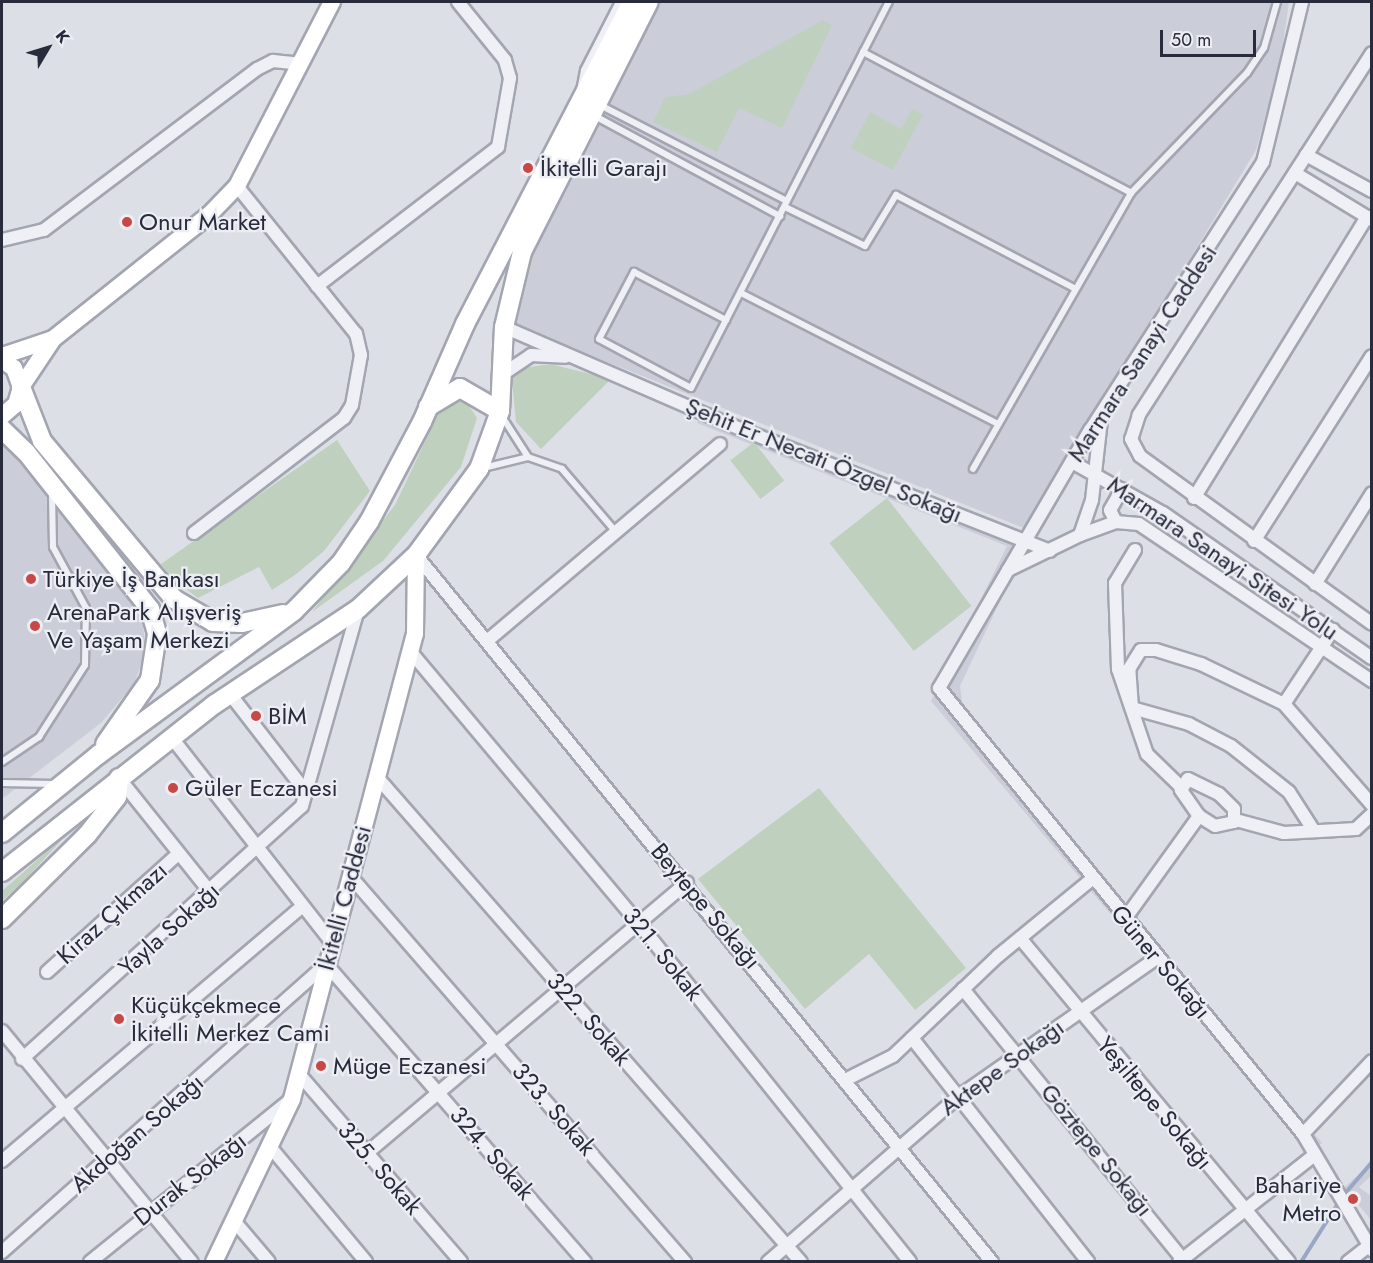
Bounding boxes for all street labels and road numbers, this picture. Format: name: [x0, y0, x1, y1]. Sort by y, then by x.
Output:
street label: Marmara Sanayi Caddesi: [1061, 239, 1223, 467]
street label: Şehit Er Necati Özgel Sokağı: [681, 391, 967, 529]
street label: Marmara Sanayi Sitesi Yolu: [1102, 470, 1344, 646]
street label: İkitelli Caddesi: [311, 822, 377, 974]
street label: Beytepe Sokağı: [645, 837, 767, 975]
street label: Kiraz Çıkmazı: [51, 856, 173, 970]
street label: Yayla Sokağı: [113, 876, 225, 982]
street label: Güner Sokağı: [1105, 899, 1217, 1025]
street label: 321. Sokak: [617, 902, 709, 1006]
street label: 322. Sokak: [541, 967, 637, 1071]
street label: Aktepe Sokağı: [934, 1012, 1070, 1122]
street label: Yeşiltepe Sokağı: [1091, 1031, 1219, 1175]
street label: 323. Sokak: [506, 1057, 602, 1161]
street label: Akdoğan Sokağı: [65, 1068, 209, 1198]
street label: Göztepe Sokağı: [1035, 1078, 1159, 1222]
street label: 324. Sokak: [444, 1101, 540, 1205]
street label: 325. Sokak: [332, 1116, 428, 1220]
street label: Durak Sokağı: [128, 1126, 252, 1232]

